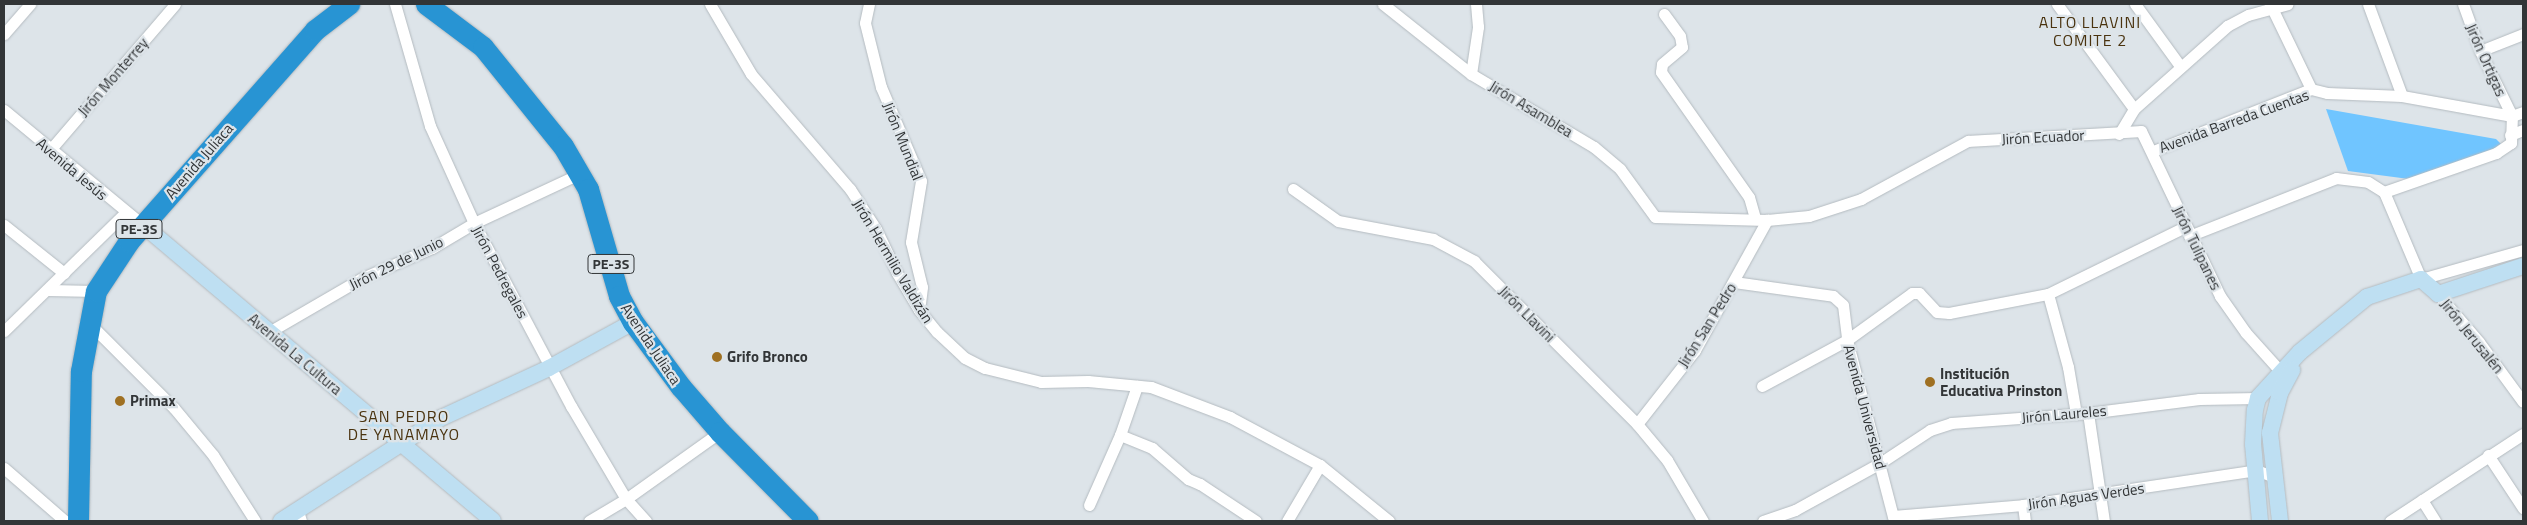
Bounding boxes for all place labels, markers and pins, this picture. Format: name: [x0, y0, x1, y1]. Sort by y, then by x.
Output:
place label: Grifo Bronco: [727, 348, 808, 366]
marker: Grifo Bronco: [711, 351, 723, 363]
place label: Institución Educativa Prinston: [1940, 364, 2062, 399]
marker: Institución Educativa Prinston: [1924, 376, 1936, 388]
place label: Primax: [130, 392, 176, 410]
marker: Primax: [114, 395, 126, 407]

